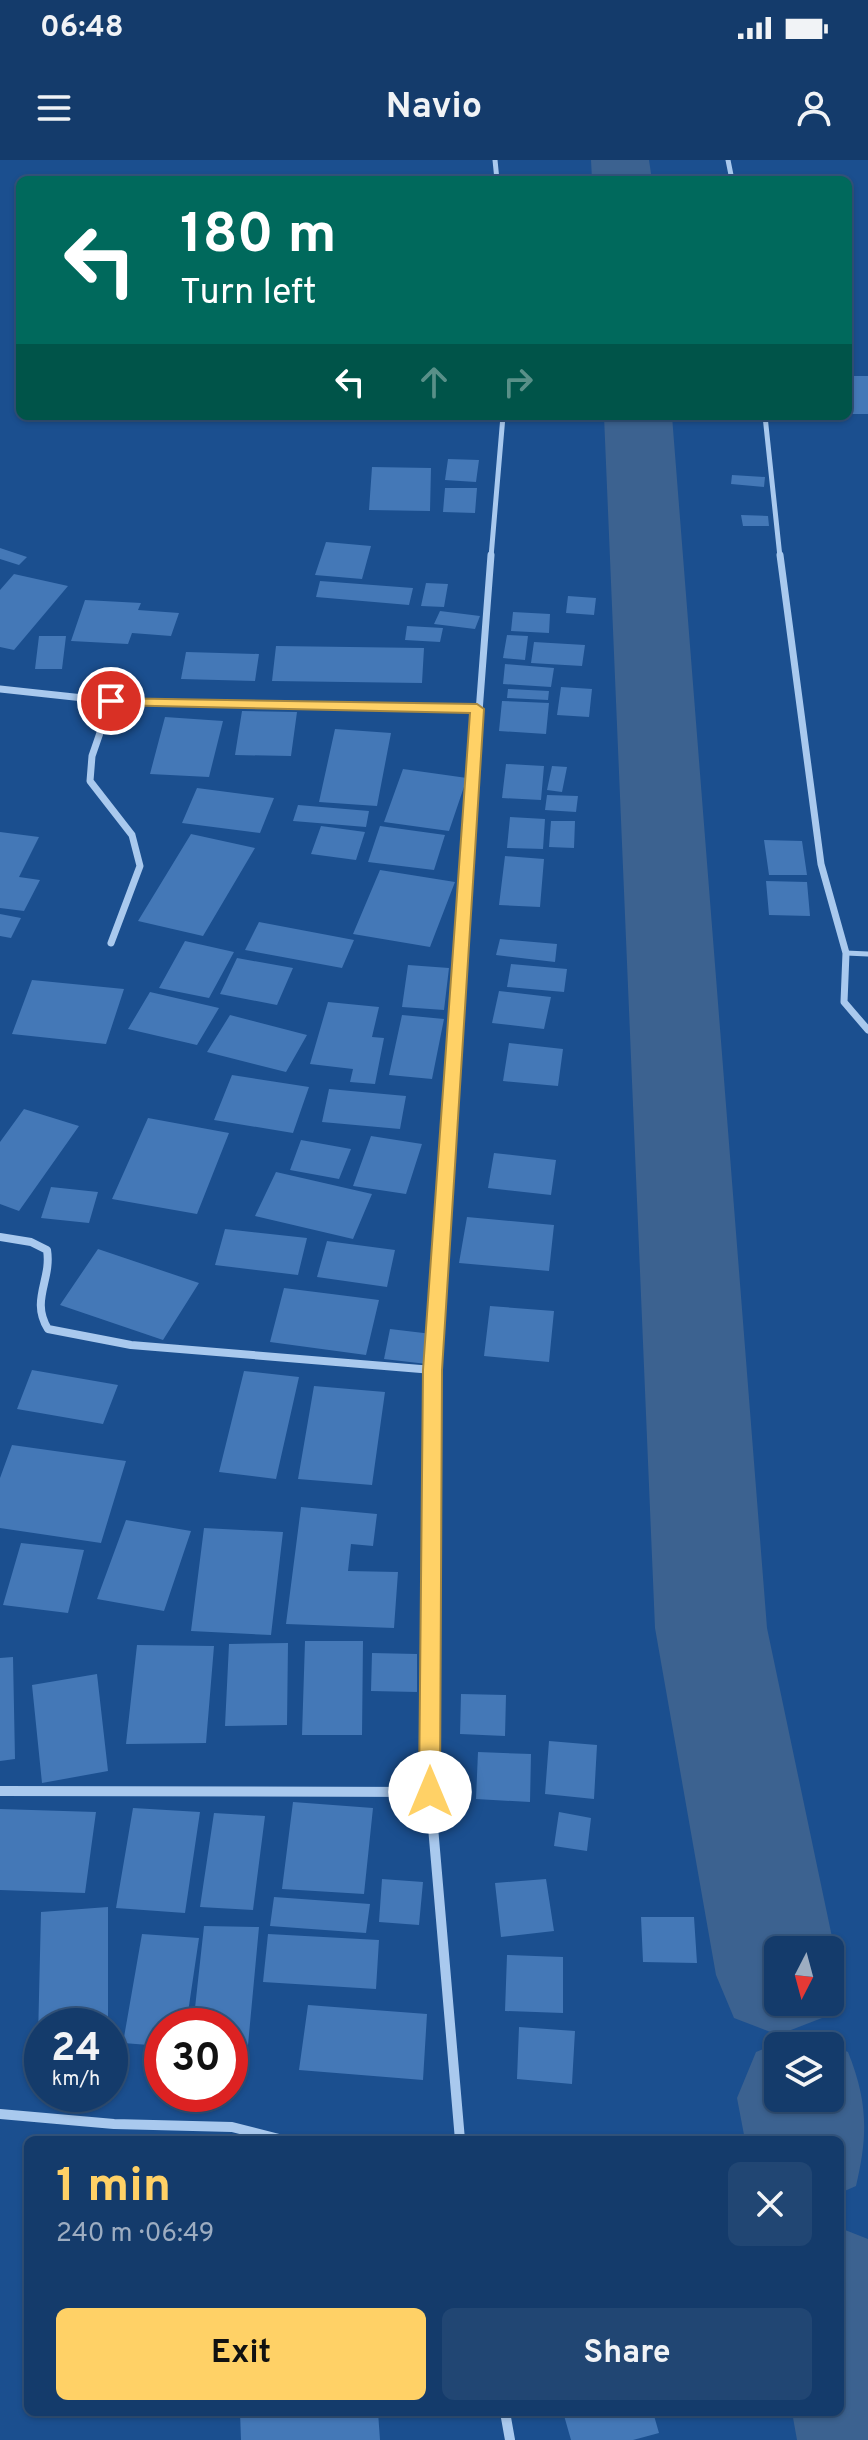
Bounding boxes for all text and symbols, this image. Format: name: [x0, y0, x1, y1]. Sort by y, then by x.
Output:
text: 06:48: [40, 10, 124, 47]
text: Navio: [386, 85, 482, 131]
icon: menu: [32, 86, 76, 130]
icon: person: [792, 86, 836, 130]
text: 180 m: [180, 202, 337, 272]
icon: left: [48, 208, 152, 312]
text: Turn left: [180, 271, 317, 317]
icon: left: [328, 360, 372, 404]
icon: ahead: [412, 360, 456, 404]
icon: right: [496, 360, 540, 404]
pin: [77, 667, 145, 735]
icon: arrive: [89, 679, 133, 723]
position arrow: [388, 1750, 472, 1834]
north arrow: [764, 1936, 844, 2016]
map controls: [764, 1936, 844, 2112]
speed limit sign: 30: [144, 2008, 248, 2112]
text: 24: [51, 2025, 101, 2075]
button: layers: [764, 2032, 844, 2112]
text: km/h: [52, 2067, 100, 2093]
text: 1 min: [56, 2158, 171, 2218]
button: close: [728, 2162, 812, 2246]
text: 240 m · 06:49: [56, 2218, 214, 2251]
button: Exit: [56, 2308, 426, 2400]
button: Share: [442, 2308, 812, 2400]

